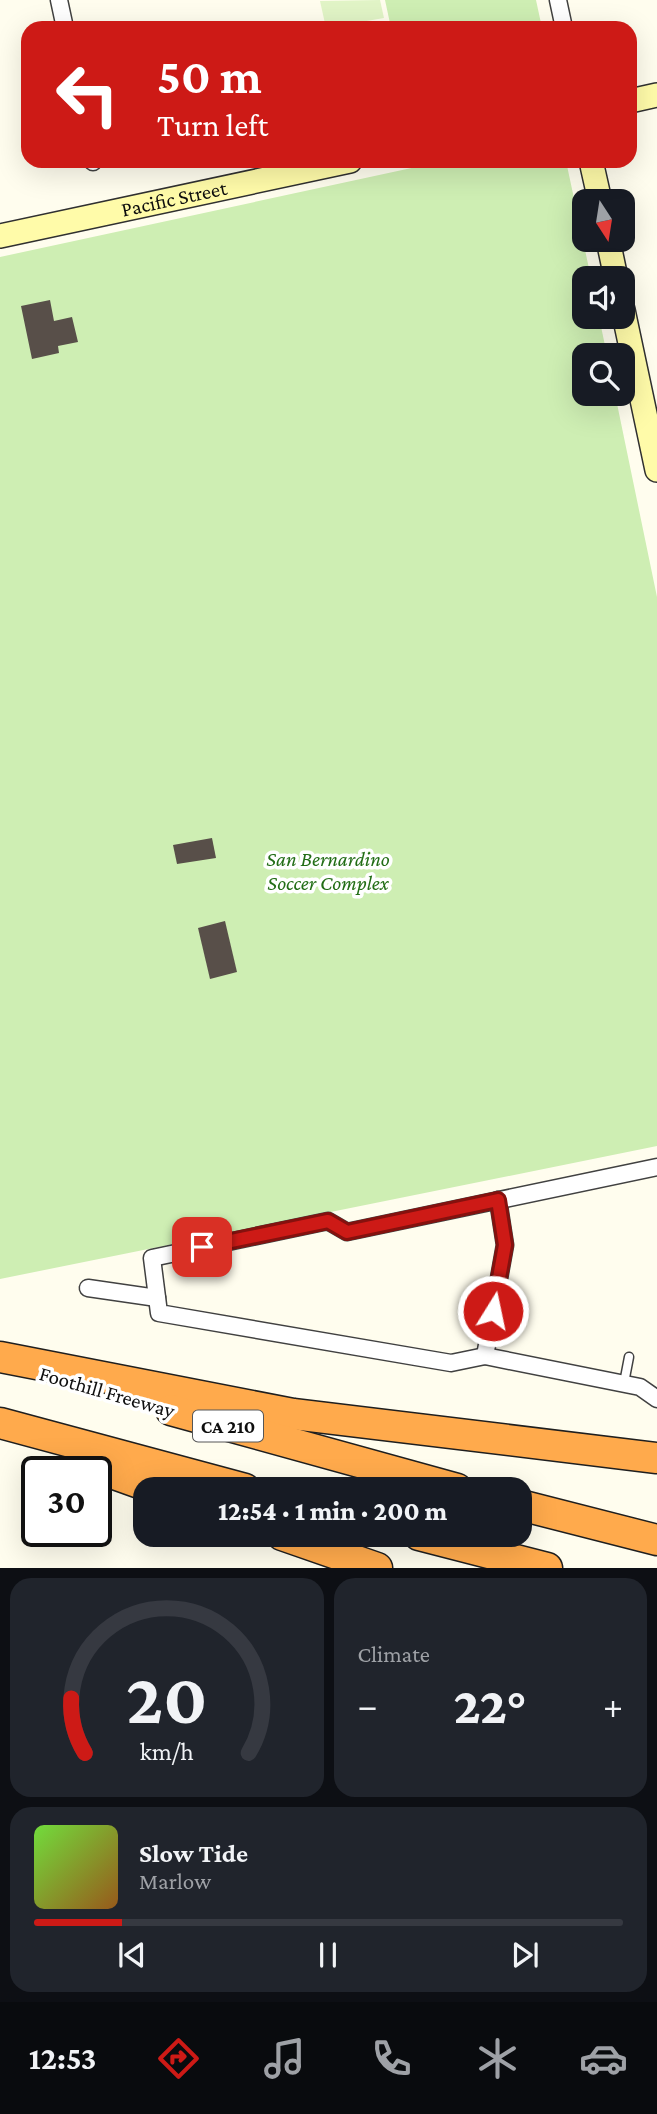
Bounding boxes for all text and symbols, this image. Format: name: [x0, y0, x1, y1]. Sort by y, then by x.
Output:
icon: left: [42, 49, 133, 140]
text: 50 m: [157, 49, 262, 104]
text: Turn left: [157, 107, 268, 143]
street label: Pacific Street: [119, 176, 230, 222]
north arrow: [572, 189, 635, 252]
map controls: [572, 189, 635, 406]
button: sound: [572, 266, 635, 329]
button: search: [572, 343, 635, 406]
park label: San Bernardino Soccer Complex: [266, 847, 390, 895]
pin: [172, 1217, 232, 1277]
icon: arrive: [183, 1228, 221, 1266]
position arrow: [456, 1274, 530, 1348]
street label: Foothill Freeway: [37, 1361, 178, 1423]
road number: CA 210: [193, 1410, 263, 1442]
speed limit sign: 30: [21, 1456, 112, 1547]
text: 12:54 · 1 min · 200 m: [218, 1497, 447, 1526]
text: Climate: [358, 1641, 430, 1667]
text: 20: [126, 1659, 207, 1740]
text: 22°: [453, 1676, 527, 1734]
text: −: [358, 1684, 378, 1726]
text: +: [603, 1684, 623, 1726]
text: km/h: [140, 1738, 194, 1765]
text: Slow Tide: [139, 1839, 248, 1868]
text: Marlow: [139, 1868, 211, 1894]
icon: previous: [113, 1936, 151, 1974]
icon: pause: [309, 1936, 347, 1974]
icon: next: [506, 1936, 544, 1974]
icon: directions: [154, 2034, 203, 2083]
icon: music: [260, 2034, 309, 2083]
icon: phone: [367, 2034, 416, 2083]
icon: climate: [473, 2034, 522, 2083]
icon: car: [579, 2034, 628, 2083]
text: 12:53: [29, 2040, 96, 2076]

